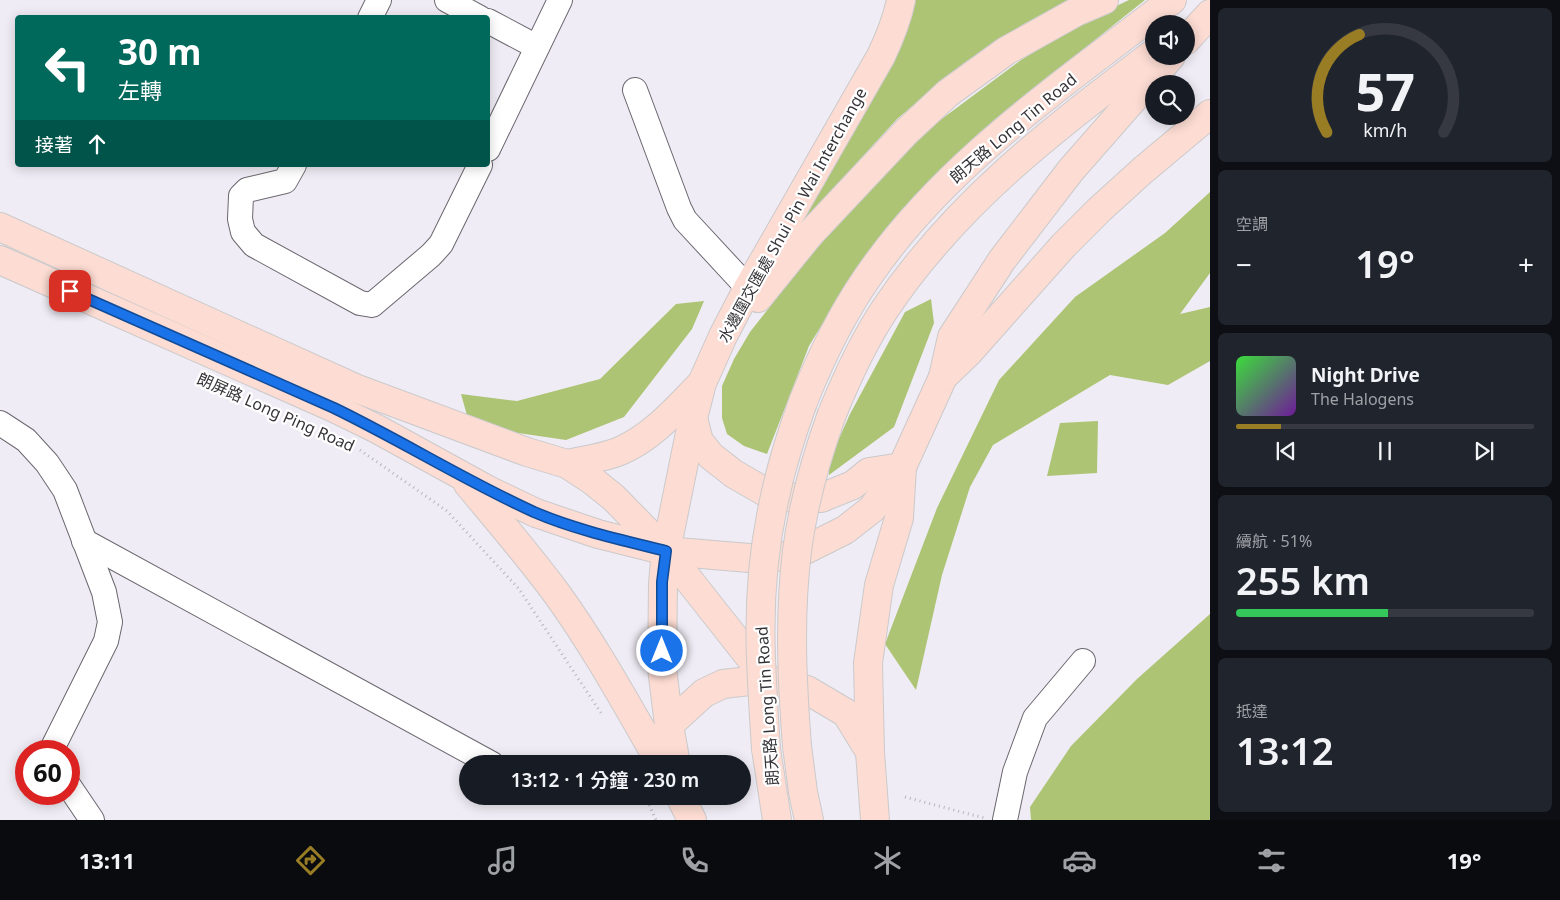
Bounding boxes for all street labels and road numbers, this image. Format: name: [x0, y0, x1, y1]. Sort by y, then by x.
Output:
street label: 朗天路 Long Tin Road: [945, 68, 1081, 188]
street label: 水邊圍交匯處 Shui Pin Wai Interchange: [712, 84, 872, 346]
street label: 朗屏路 Long Ping Road: [194, 367, 358, 457]
street label: 朗天路 Long Tin Road: [750, 626, 784, 786]

